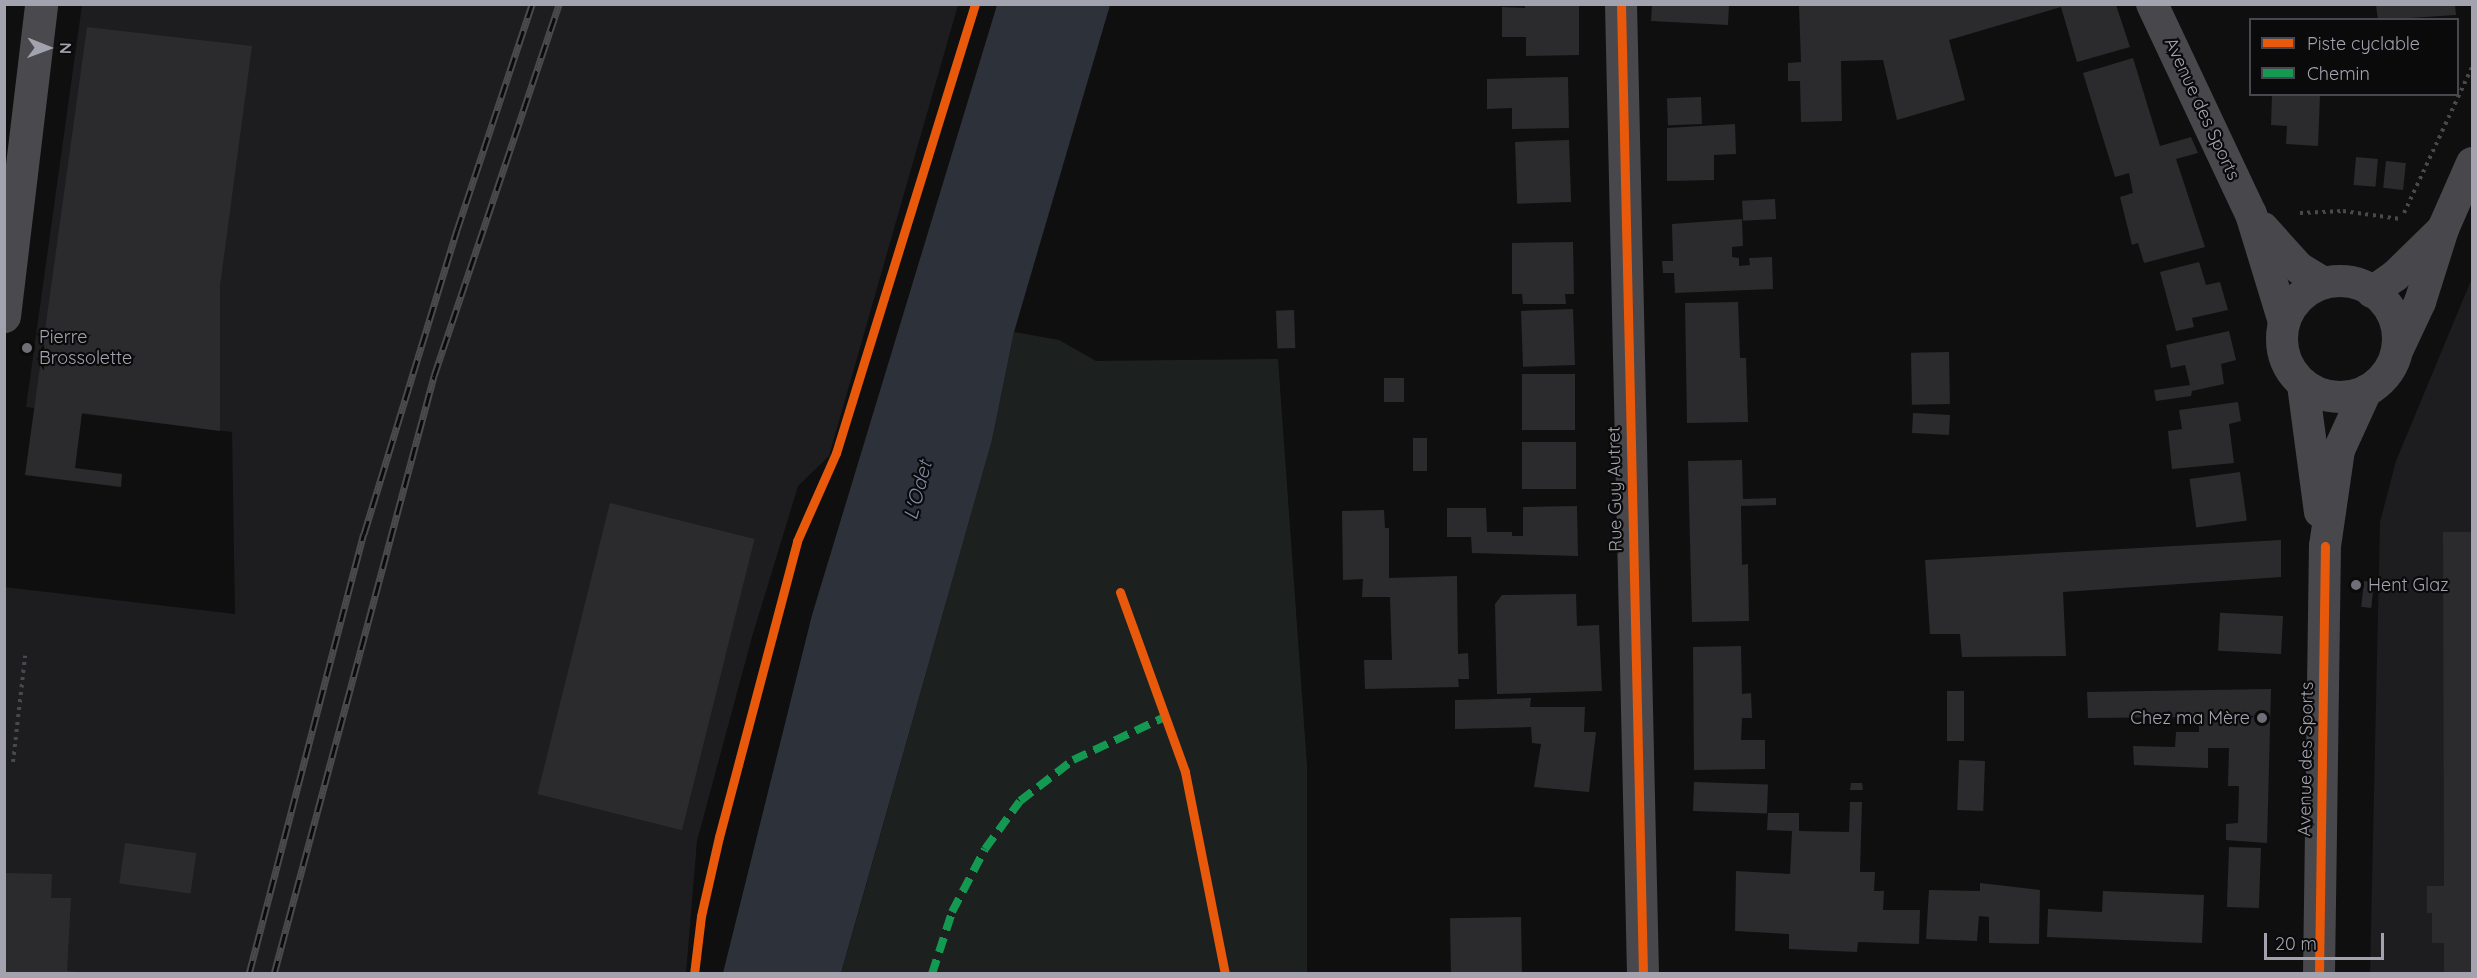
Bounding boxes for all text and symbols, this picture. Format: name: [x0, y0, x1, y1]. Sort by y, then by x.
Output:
north arrow: [18, 18, 78, 78]
legend: [2249, 18, 2459, 96]
text: Piste cyclable: [2307, 32, 2420, 55]
street label: Avenue des Sports: [2160, 34, 2244, 184]
text: N: [56, 42, 76, 54]
text: Chemin: [2307, 62, 2370, 85]
place label: Pierre Brossolette: [39, 327, 132, 370]
marker: Pierre Brossolette: [20, 341, 34, 355]
street label: Rue Guy Autret: [1603, 426, 1627, 552]
water label: L'Odet: [898, 458, 936, 522]
place label: Hent Glaz: [2368, 574, 2449, 596]
marker: Hent Glaz: [2349, 578, 2363, 592]
street label: Avenue des Sports: [2294, 682, 2318, 836]
place label: Chez ma Mère: [2130, 707, 2250, 729]
marker: Chez ma Mère: [2255, 711, 2269, 725]
scale bar: [2267, 921, 2387, 959]
text: 20 m: [2275, 932, 2317, 955]

